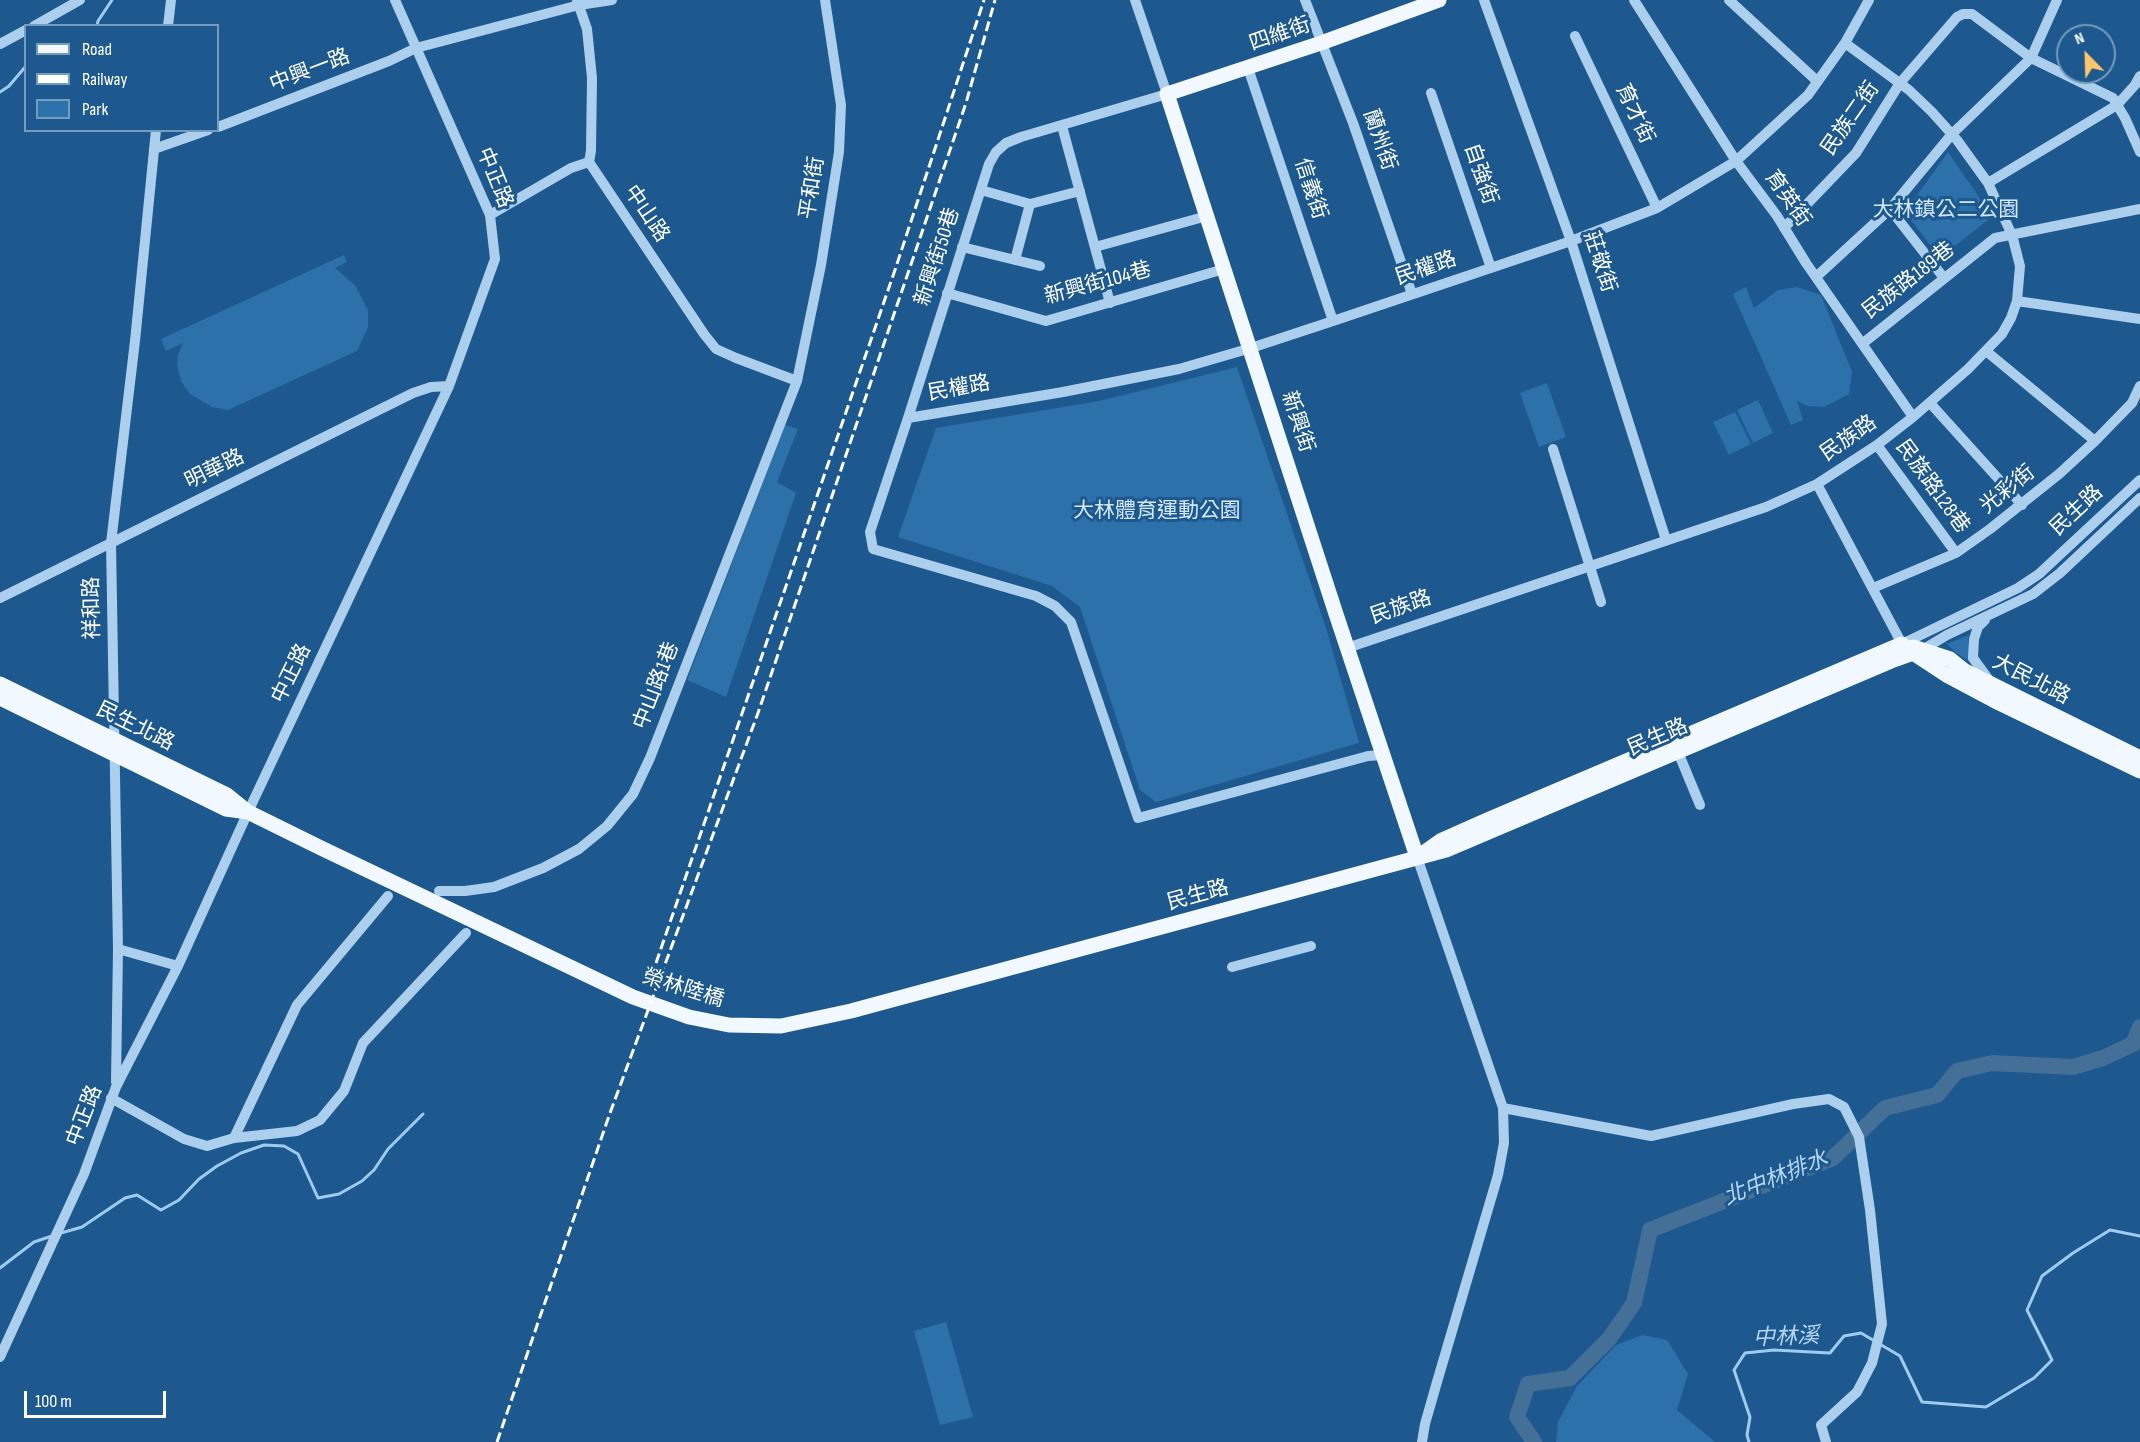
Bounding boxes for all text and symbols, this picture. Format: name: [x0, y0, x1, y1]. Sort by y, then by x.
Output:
street label: 四維街: [1246, 13, 1314, 57]
legend: [24, 24, 219, 132]
north arrow: [2056, 24, 2116, 84]
text: N: [2072, 28, 2087, 49]
text: Road: [82, 39, 112, 60]
street label: 中興一路: [266, 44, 354, 98]
text: Railway: [82, 69, 127, 90]
street label: 民族二街: [1817, 77, 1885, 161]
street label: 育才街: [1609, 80, 1659, 148]
text: Park: [82, 99, 108, 120]
street label: 蘭州街: [1357, 106, 1401, 174]
street label: 自強街: [1458, 140, 1502, 208]
street label: 中正路: [471, 144, 517, 212]
street label: 平和街: [796, 155, 830, 221]
street label: 信義街: [1288, 155, 1332, 223]
street label: 育英街: [1759, 166, 1815, 232]
street label: 中山路: [618, 181, 674, 247]
park label: 大林鎮公二公園: [1873, 198, 2019, 224]
street label: 新興街50巷: [910, 205, 966, 309]
street label: 莊敬街: [1577, 228, 1621, 296]
street label: 民族路189巷: [1858, 237, 1960, 325]
street label: 民權路: [1392, 247, 1460, 291]
street label: 新興街104巷: [1042, 258, 1154, 310]
street label: 民權路: [926, 371, 992, 407]
street label: 新興街: [1275, 388, 1319, 456]
street label: 民族路: [1816, 411, 1882, 467]
street label: 民族路128巷: [1890, 435, 1974, 539]
street label: 明華路: [181, 445, 249, 495]
street label: 光彩街: [1976, 460, 2040, 520]
street label: 民生路: [2045, 480, 2109, 542]
park label: 大林體育運動公園: [1073, 499, 1241, 525]
street label: 祥和路: [80, 576, 106, 640]
street label: 民族路: [1367, 586, 1435, 630]
street label: 中山路1巷: [629, 639, 685, 733]
street label: 中正路: [267, 640, 317, 708]
street label: 大民北路: [1988, 650, 2074, 710]
street label: 民生北路: [92, 697, 178, 757]
street label: 民生路: [1624, 714, 1692, 762]
street label: 民生路: [1164, 876, 1232, 916]
street label: 榮林陸橋: [639, 965, 727, 1013]
street label: 中正路: [62, 1082, 108, 1150]
water label: 北中林排水: [1720, 1146, 1832, 1212]
water label: 中林溪: [1753, 1324, 1819, 1352]
scale bar: [27, 1379, 170, 1417]
text: 100 m: [35, 1391, 72, 1412]

